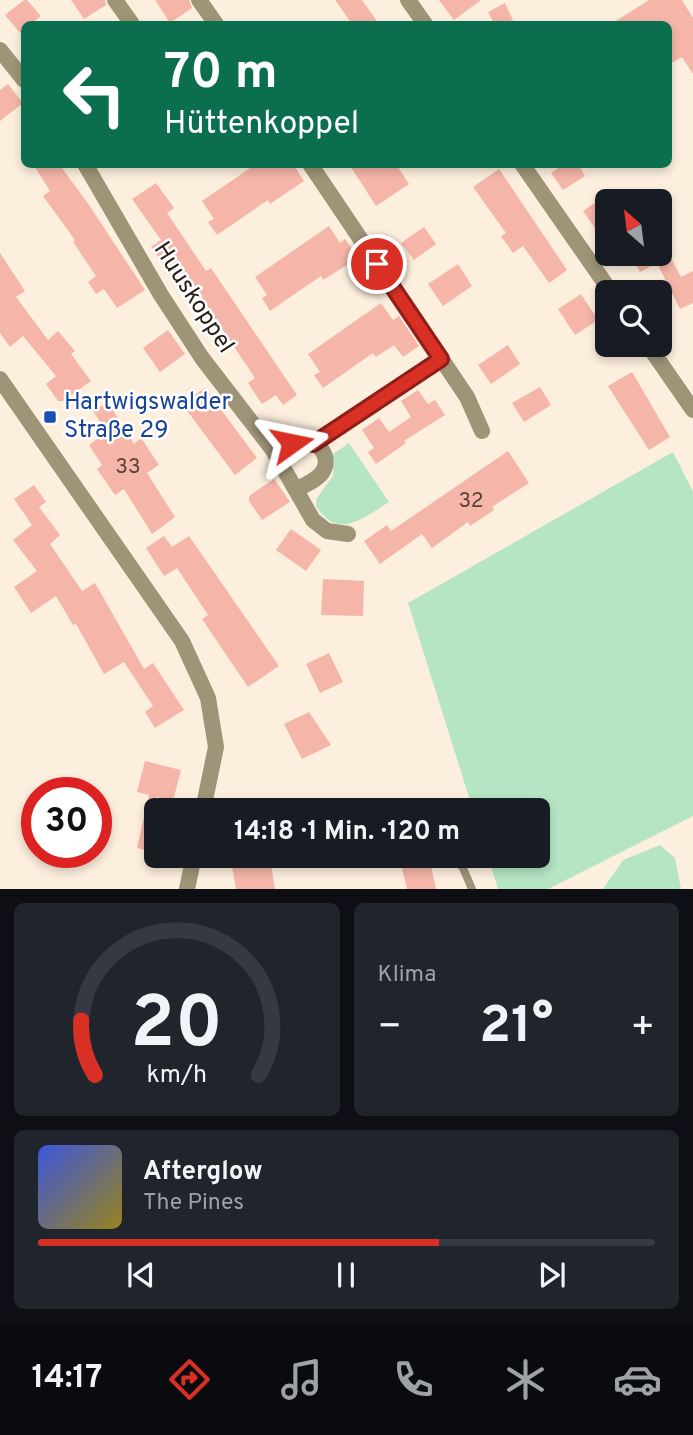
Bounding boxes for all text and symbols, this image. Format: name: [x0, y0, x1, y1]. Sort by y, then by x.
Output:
text: 70 m: [164, 44, 278, 106]
icon: left: [49, 49, 140, 140]
text: Hüttenkoppel: [164, 105, 359, 145]
north arrow: [595, 189, 672, 266]
map controls: [595, 189, 672, 357]
pin: [347, 234, 407, 294]
street label: Huuskoppel: [146, 237, 240, 359]
icon: arrive: [358, 245, 396, 283]
button: search: [595, 280, 672, 357]
place label: Hartwigswalder Straße 29: [64, 388, 231, 446]
position arrow: [255, 406, 329, 480]
marker: Hartwigswalder Straße 29: [42, 409, 58, 425]
house number: 33: [115, 454, 141, 481]
house number: 32: [458, 488, 484, 515]
speed limit sign: 30: [21, 777, 112, 868]
text: 14:18 · 1 Min. · 120 m: [234, 816, 460, 849]
text: Klima: [378, 961, 436, 990]
text: 20: [131, 982, 223, 1074]
text: 21°: [479, 995, 553, 1061]
text: −: [378, 1004, 402, 1053]
text: +: [630, 1004, 655, 1053]
text: km/h: [146, 1060, 207, 1092]
text: Afterglow: [143, 1156, 263, 1189]
text: The Pines: [143, 1189, 244, 1218]
icon: previous: [122, 1256, 160, 1294]
icon: pause: [327, 1256, 365, 1294]
icon: next: [533, 1256, 571, 1294]
icon: directions: [165, 1355, 214, 1404]
icon: music: [277, 1355, 326, 1404]
icon: phone: [389, 1355, 438, 1404]
icon: climate: [501, 1355, 550, 1404]
icon: car: [613, 1355, 662, 1404]
text: 14:17: [31, 1359, 102, 1399]

